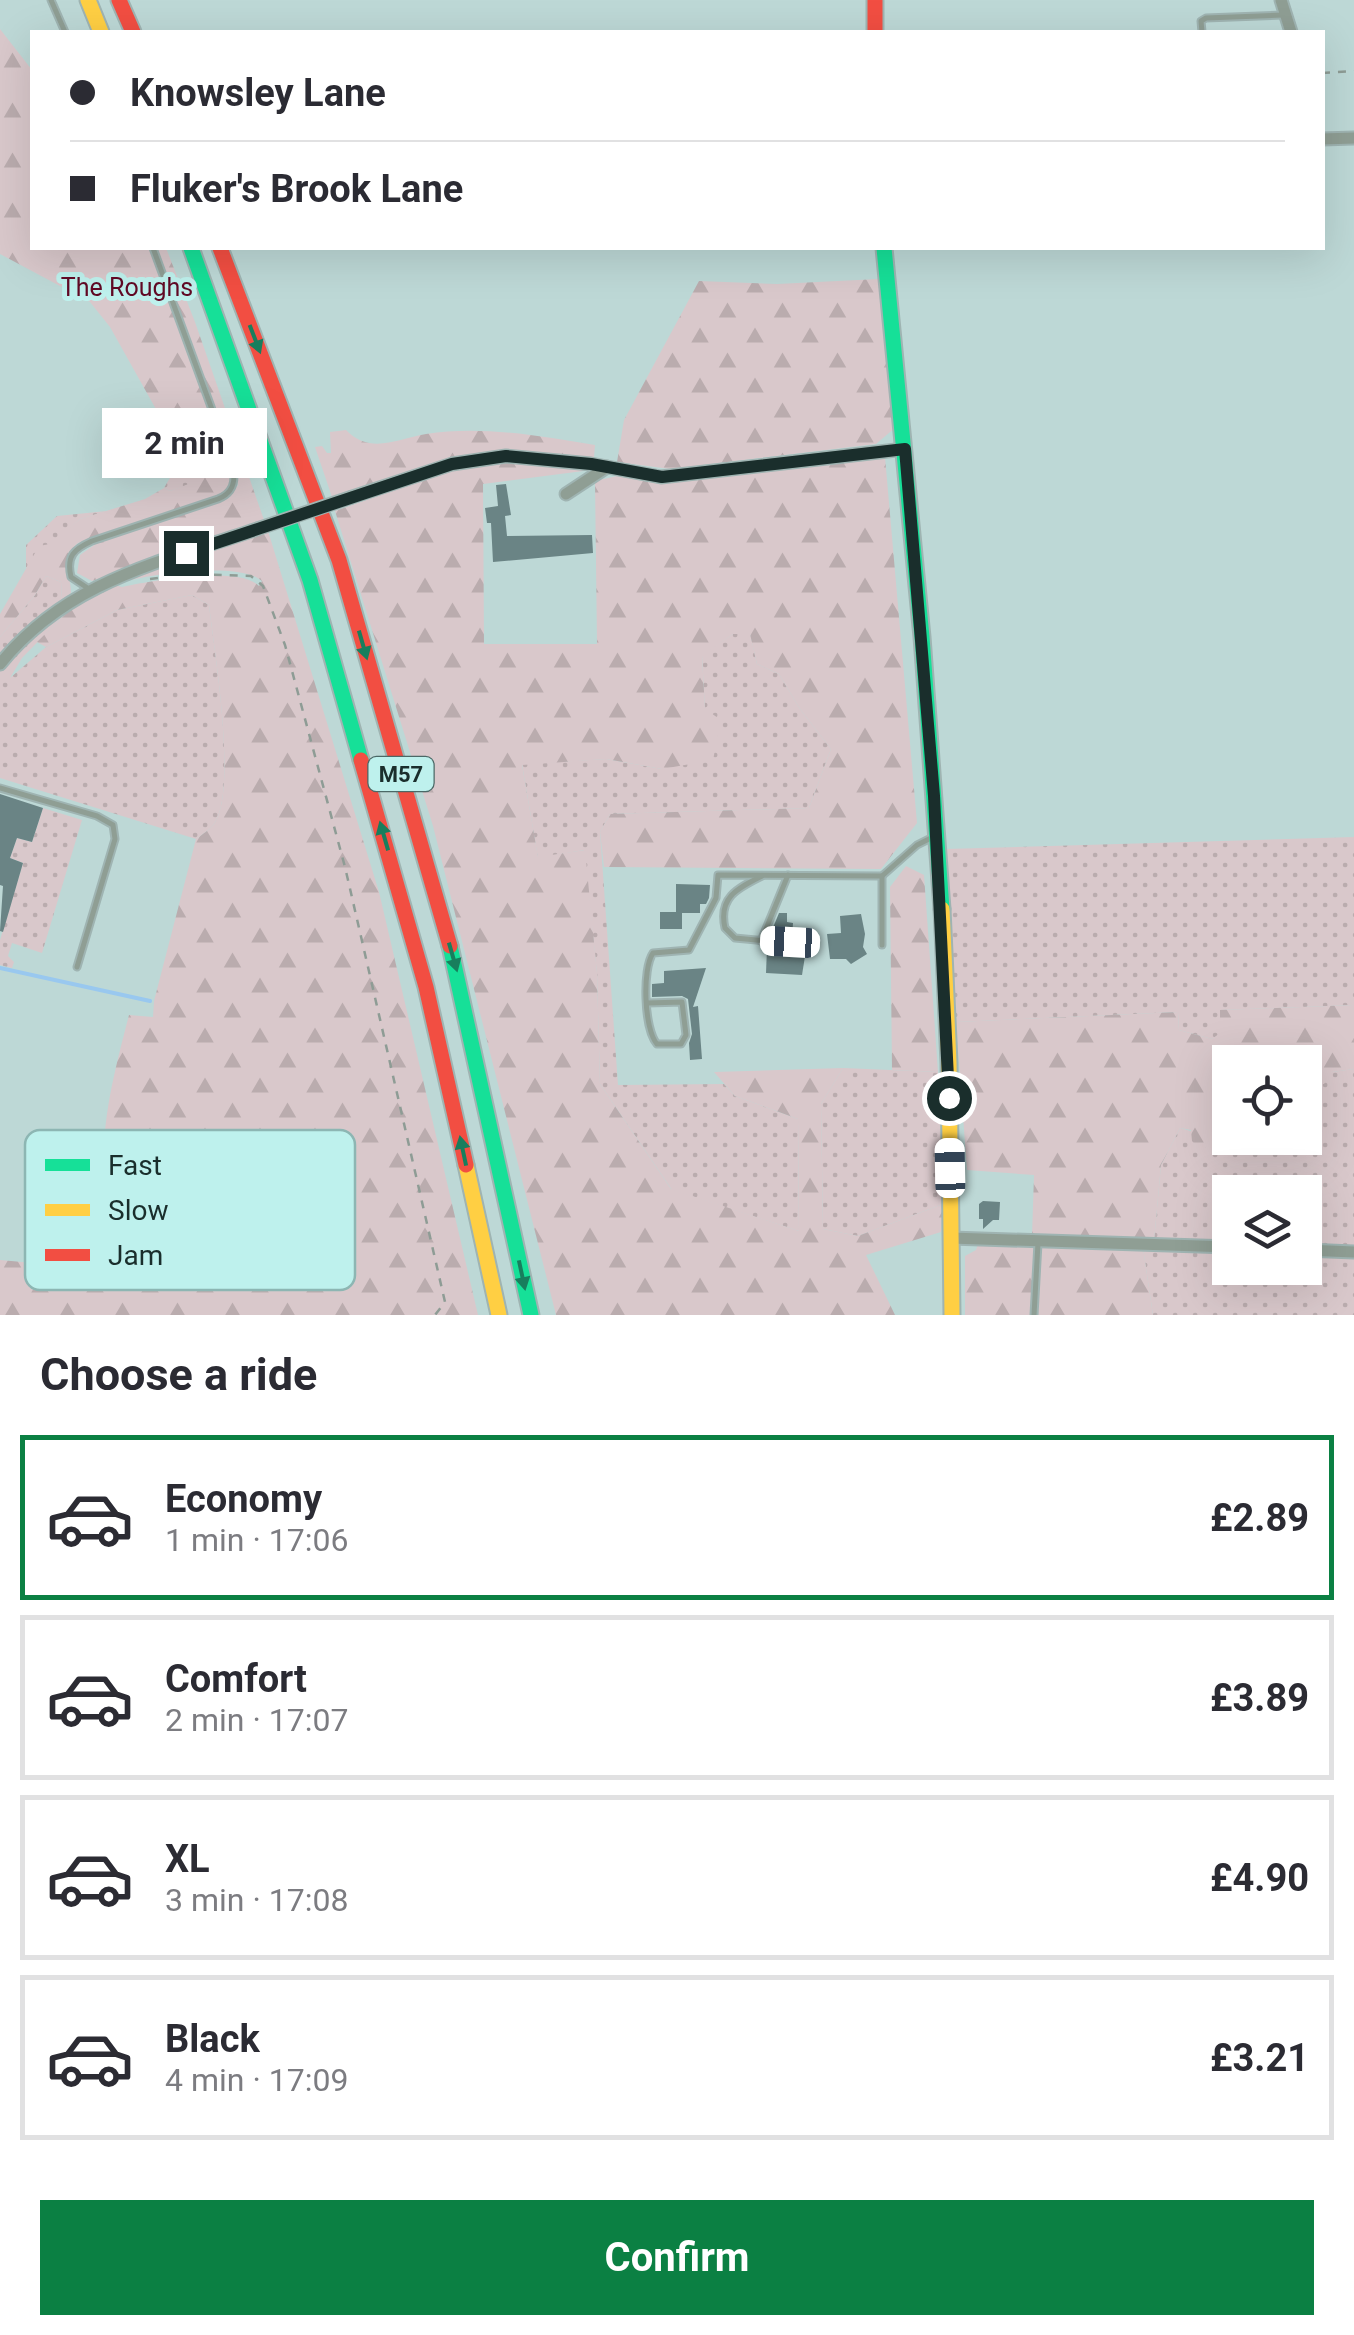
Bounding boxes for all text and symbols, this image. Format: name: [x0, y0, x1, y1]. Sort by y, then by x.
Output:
text: Knowsley Lane: [130, 71, 386, 115]
text: Fluker's Brook Lane: [130, 167, 463, 211]
park label: The Roughs: [61, 273, 193, 302]
one-way arrow: [248, 324, 263, 354]
callout: 2 min: [104, 408, 268, 478]
text: 2 min: [144, 424, 225, 462]
route end: [164, 531, 209, 576]
one-way arrow: [356, 630, 371, 661]
road number: M57: [368, 757, 434, 791]
one-way arrow: [375, 821, 391, 852]
car: [759, 925, 821, 959]
one-way arrow: [446, 942, 462, 973]
map controls: [1212, 1045, 1322, 1285]
button: locate: [1212, 1045, 1322, 1155]
route start: [927, 1076, 972, 1121]
legend: [25, 1130, 355, 1290]
one-way arrow: [455, 1136, 470, 1167]
car: [934, 1138, 966, 1198]
text: Fast: [108, 1149, 162, 1182]
button: layers: [1212, 1175, 1322, 1285]
text: Slow: [108, 1194, 168, 1227]
text: Jam: [108, 1239, 163, 1272]
one-way arrow: [515, 1260, 530, 1291]
text: Choose a ride: [40, 1348, 317, 1401]
icon: car: [45, 1473, 135, 1563]
text: Economy: [165, 1477, 322, 1521]
text: £2.89: [1210, 1496, 1309, 1540]
text: 1 min · 17:06: [165, 1521, 348, 1559]
icon: car: [45, 1653, 135, 1743]
text: Comfort: [165, 1657, 307, 1701]
text: £3.89: [1210, 1676, 1309, 1720]
text: 2 min · 17:07: [165, 1701, 348, 1739]
icon: car: [45, 1833, 135, 1923]
text: XL: [165, 1837, 210, 1881]
text: £4.90: [1210, 1856, 1309, 1900]
text: 3 min · 17:08: [165, 1881, 348, 1919]
icon: car: [45, 2013, 135, 2103]
text: Black: [165, 2017, 260, 2061]
text: £3.21: [1210, 2036, 1309, 2080]
text: 4 min · 17:09: [165, 2061, 348, 2099]
button: Confirm: [40, 2200, 1314, 2315]

